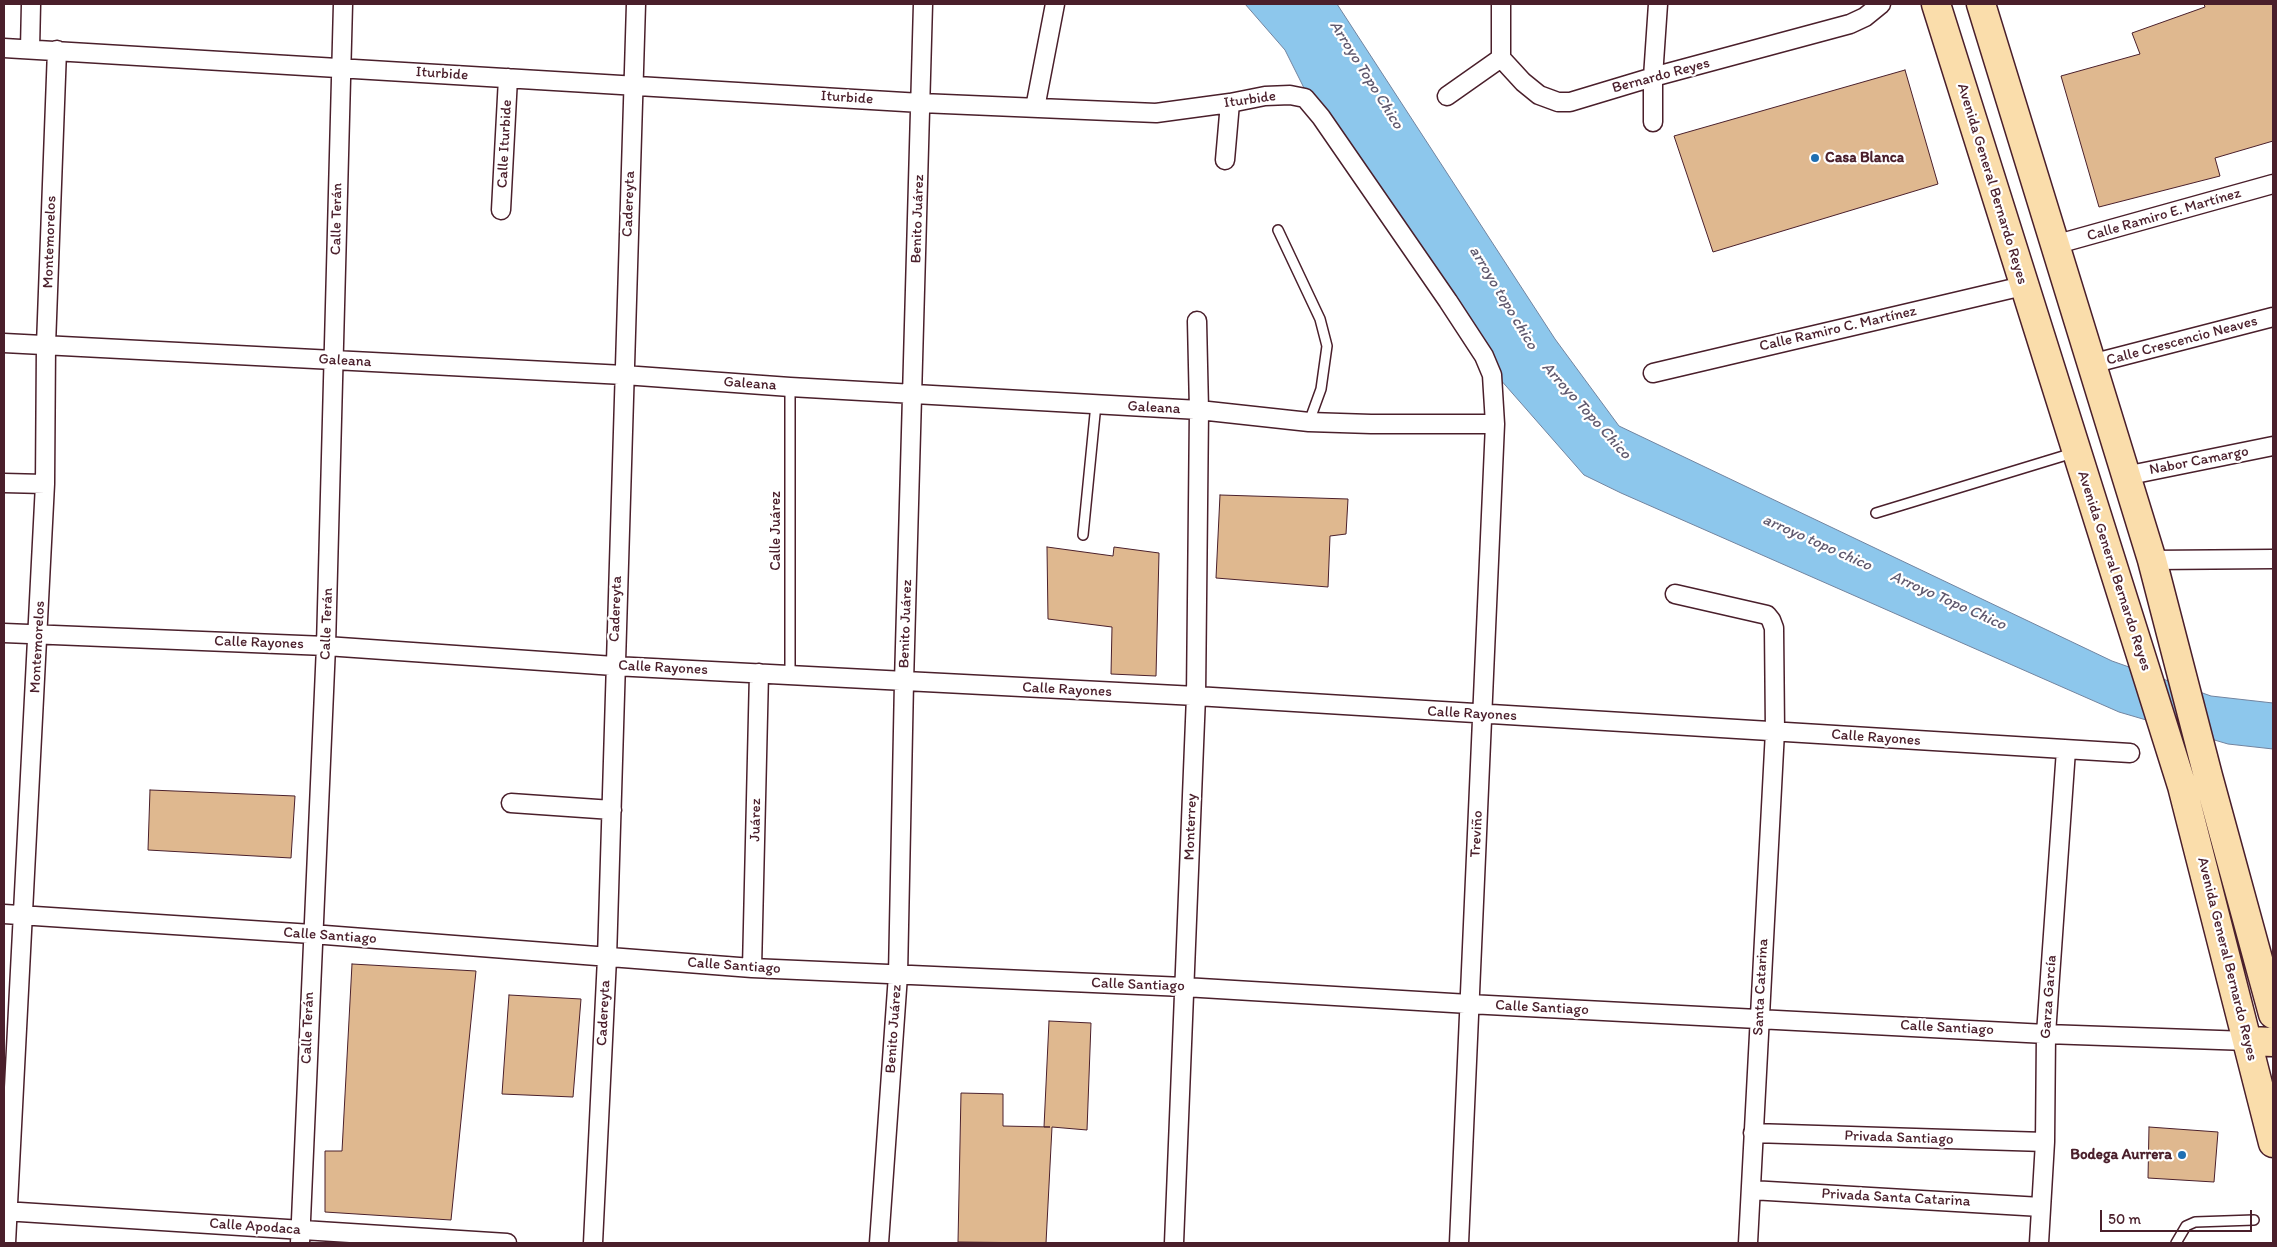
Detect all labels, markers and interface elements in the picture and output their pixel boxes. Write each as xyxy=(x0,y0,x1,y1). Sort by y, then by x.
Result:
water label: Arroyo Topo Chico xyxy=(1325,17,1407,133)
street label: Bernardo Reyes xyxy=(1610,54,1712,98)
street label: Iturbide xyxy=(415,63,469,85)
street label: Avenida General Bernardo Reyes xyxy=(1953,81,2031,287)
street label: Iturbide xyxy=(820,87,874,109)
street label: Iturbide xyxy=(1223,87,1277,113)
street label: Calle Iturbide xyxy=(494,99,516,189)
place label: Casa Blanca xyxy=(1825,149,1904,167)
marker: Casa Blanca xyxy=(1809,152,1821,164)
street label: Cadereyta xyxy=(619,171,639,237)
street label: Benito Juárez xyxy=(907,174,929,264)
street label: Calle Terán xyxy=(327,183,347,255)
street label: Calle Ramiro E. Martínez xyxy=(2085,184,2243,246)
street label: Montemorelos xyxy=(39,195,61,289)
water label: arroyo topo chico xyxy=(1465,243,1541,353)
street label: Calle Ramiro C. Martínez xyxy=(1758,302,1918,356)
street label: Calle Crescencio Neaves xyxy=(2105,312,2259,370)
street label: Galeana xyxy=(318,351,372,371)
water label: Arroyo Topo Chico xyxy=(1537,358,1635,464)
street label: Galeana xyxy=(723,373,777,395)
street label: Galeana xyxy=(1127,398,1181,418)
street label: Nabor Camargo xyxy=(2148,443,2250,479)
street label: Avenida General Bernardo Reyes xyxy=(2073,469,2155,673)
street label: Calle Juárez xyxy=(767,491,785,571)
water label: arroyo topo chico xyxy=(1759,510,1875,576)
water label: Arroyo Topo Chico xyxy=(1887,567,2009,635)
street label: Cadereyta xyxy=(606,576,626,642)
street label: Benito Juárez xyxy=(895,579,917,669)
street label: Calle Terán xyxy=(317,588,337,660)
street label: Montemorelos xyxy=(27,600,49,694)
street label: Calle Rayones xyxy=(214,632,304,654)
street label: Calle Rayones xyxy=(618,657,708,679)
street label: Calle Rayones xyxy=(1022,679,1112,701)
street label: Calle Rayones xyxy=(1427,703,1517,725)
street label: Calle Rayones xyxy=(1831,726,1921,750)
street label: Monterrey xyxy=(1181,793,1201,861)
street label: Juárez xyxy=(747,798,765,842)
street label: Treviño xyxy=(1467,810,1487,858)
street label: Avenida General Bernardo Reyes xyxy=(2193,855,2261,1063)
street label: Calle Santiago xyxy=(283,924,377,948)
street label: Santa Catarina xyxy=(1749,938,1773,1036)
street label: Calle Santiago xyxy=(687,954,781,978)
street label: Garza García xyxy=(2037,955,2061,1039)
street label: Calle Santiago xyxy=(1091,974,1185,996)
street label: Cadereyta xyxy=(593,979,615,1047)
street label: Benito Juárez xyxy=(882,984,906,1074)
street label: Calle Terán xyxy=(298,992,318,1064)
street label: Calle Santiago xyxy=(1495,997,1589,1019)
street label: Calle Santiago xyxy=(1900,1017,1994,1039)
street label: Privada Santiago xyxy=(1844,1127,1954,1149)
place label: Bodega Aurrera xyxy=(2070,1146,2172,1164)
marker: Bodega Aurrera xyxy=(2176,1149,2188,1161)
street label: Privada Santa Catarina xyxy=(1821,1185,1971,1211)
scale bar xyxy=(2102,1200,2254,1232)
text: 50 m xyxy=(2108,1210,2141,1228)
street label: Calle Apodaca xyxy=(209,1215,301,1239)

